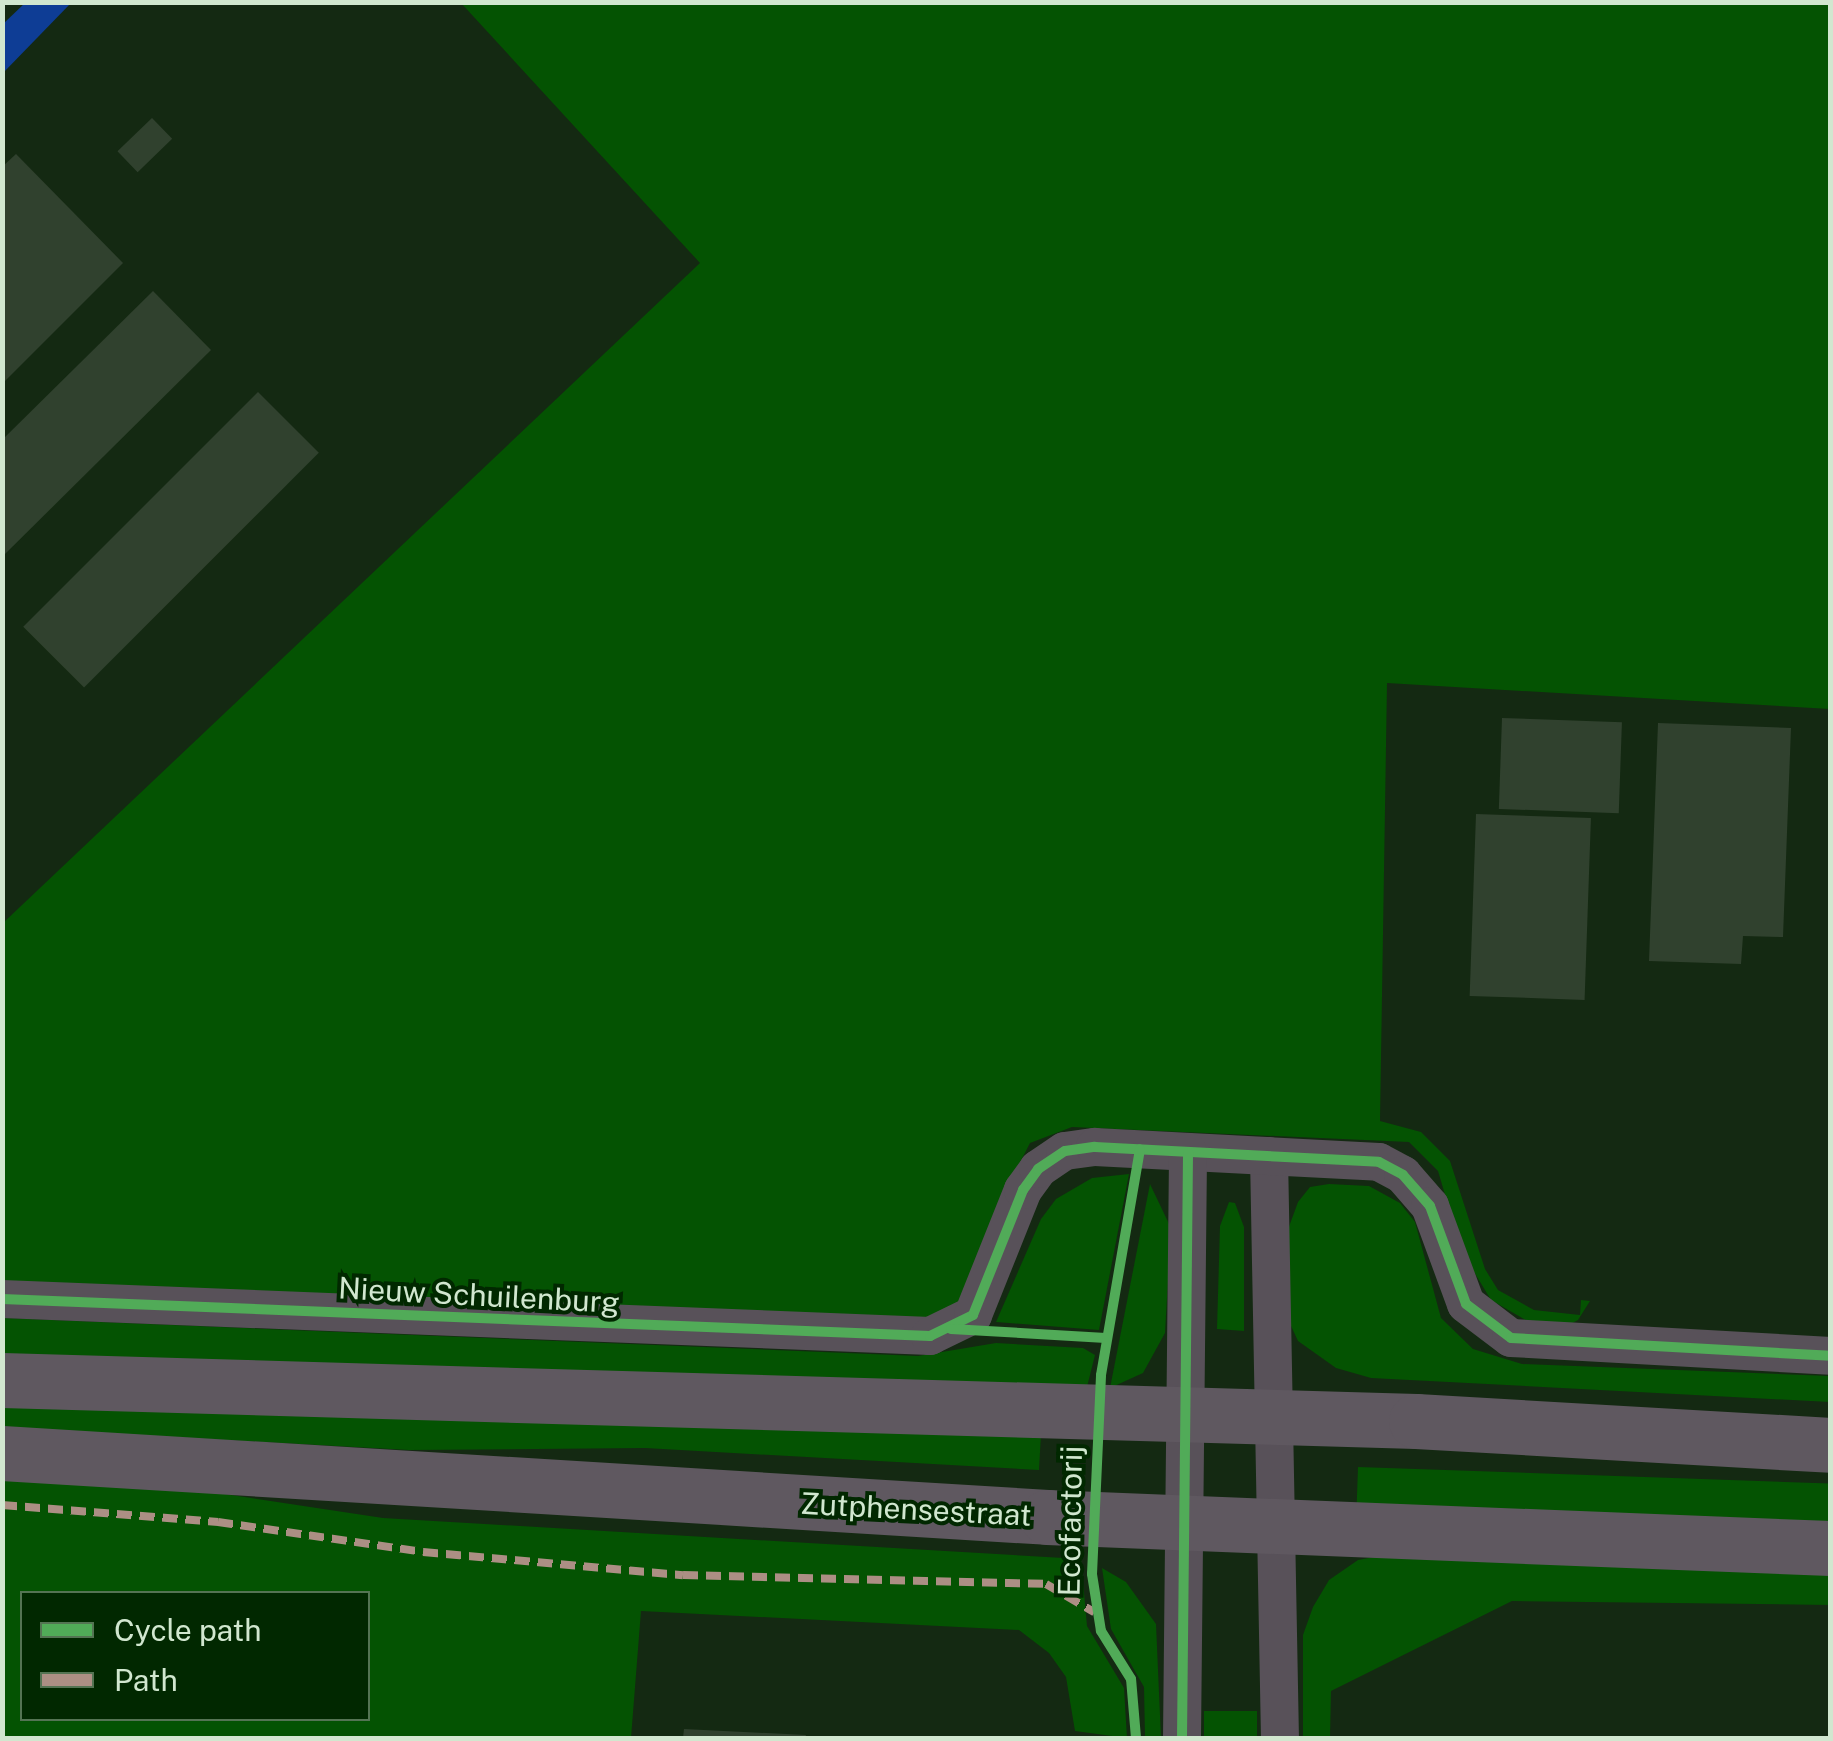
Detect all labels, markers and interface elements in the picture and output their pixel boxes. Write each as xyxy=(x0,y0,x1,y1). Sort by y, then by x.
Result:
street label: Nieuw Schuilenburg xyxy=(337,1270,621,1320)
street label: Ecofactorij xyxy=(1051,1445,1089,1597)
street label: Zutphensestraat xyxy=(800,1485,1032,1533)
legend xyxy=(20,1591,370,1721)
text: Cycle path xyxy=(114,1612,262,1648)
text: Path xyxy=(114,1662,178,1698)

